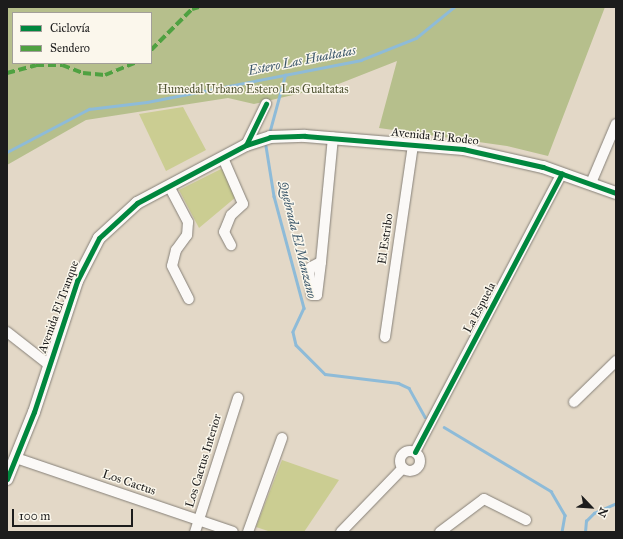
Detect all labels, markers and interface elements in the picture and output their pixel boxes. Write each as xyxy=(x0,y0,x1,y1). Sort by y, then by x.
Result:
legend xyxy=(12,12,152,64)
text: Ciclovía xyxy=(50,21,90,35)
text: Sendero xyxy=(50,41,90,55)
water label: Estero Las Hualtatas xyxy=(247,43,357,79)
park label: Humedal Urbano Estero Las Gualtatas xyxy=(157,83,349,97)
street label: Avenida El Rodeo xyxy=(391,125,479,149)
water label: Quebrada El Manzano xyxy=(275,180,319,300)
street label: El Estribo xyxy=(375,213,397,265)
street label: Avenida El Tranque xyxy=(36,259,82,355)
street label: La Espuela xyxy=(461,280,499,336)
street label: Los Cactus Interior xyxy=(183,412,225,510)
street label: Los Cactus xyxy=(101,467,157,499)
north arrow xyxy=(571,487,611,527)
scale bar xyxy=(14,501,135,527)
text: N xyxy=(594,505,610,519)
text: 100 m xyxy=(19,509,50,523)

